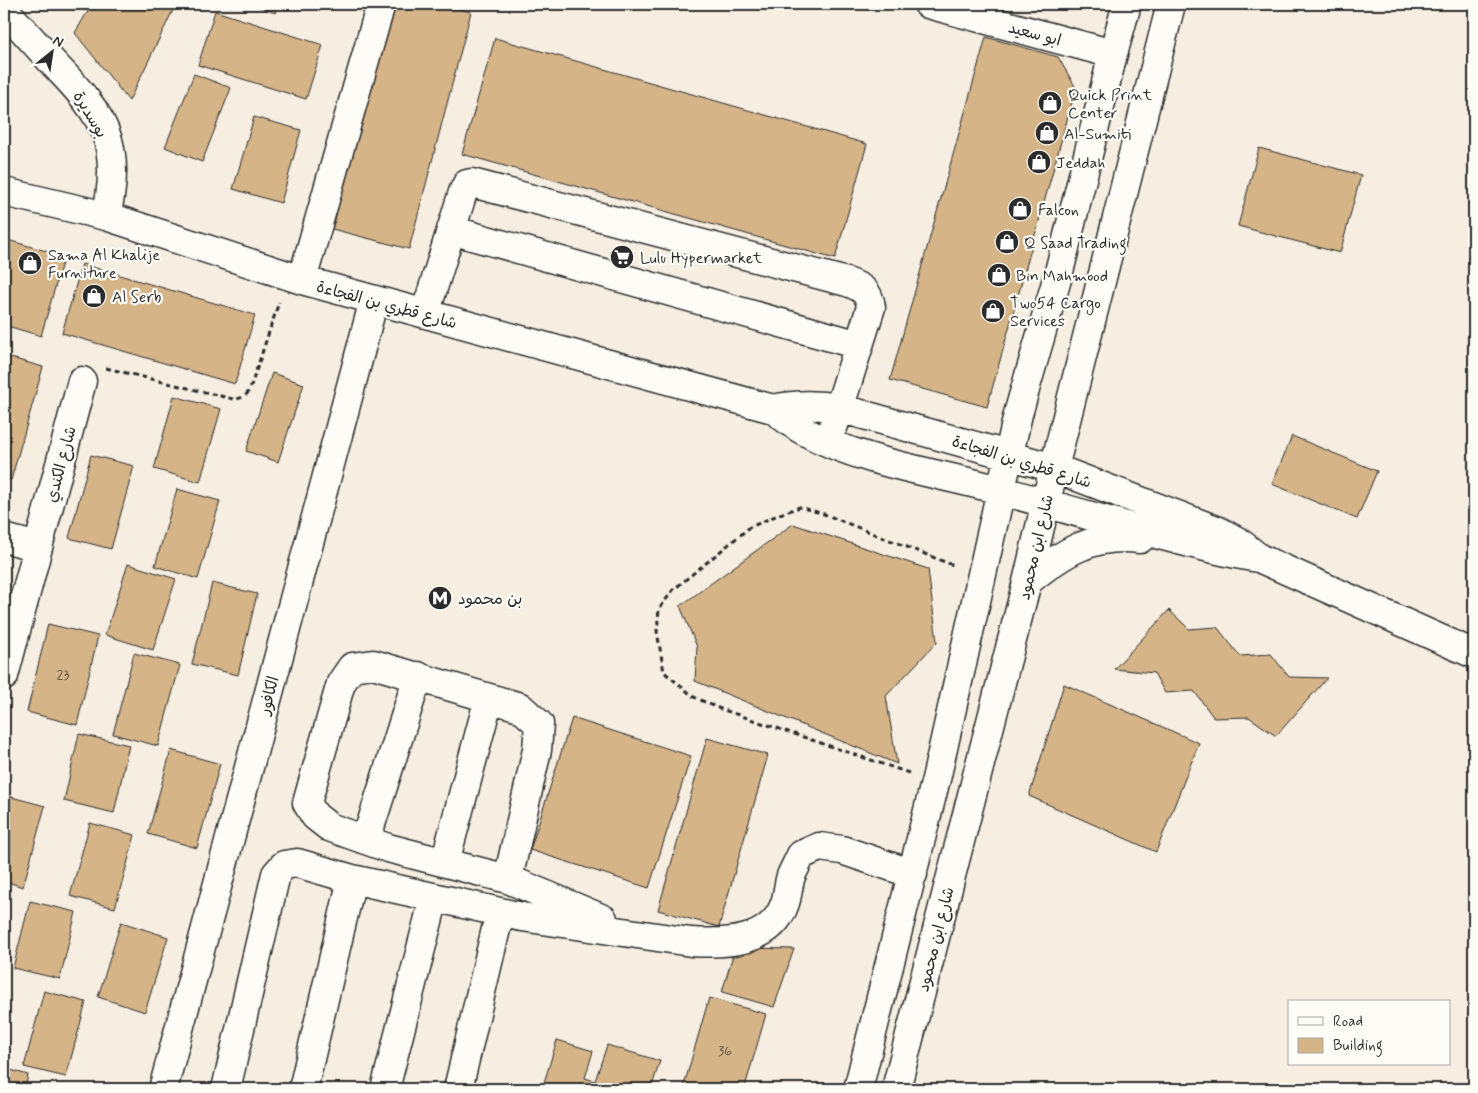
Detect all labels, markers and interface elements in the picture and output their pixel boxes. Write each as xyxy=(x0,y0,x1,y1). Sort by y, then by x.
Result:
street label: ابو سعيد xyxy=(1006,17,1063,52)
north arrow xyxy=(28,28,78,78)
text: N xyxy=(49,31,67,52)
place label: Quick Print Center xyxy=(1068,85,1153,124)
street label: بوسديرة xyxy=(68,88,112,142)
shop icon: Quick Print Center xyxy=(1037,90,1063,116)
shop icon: Al-Sumiti xyxy=(1034,120,1060,146)
place label: Al-Sumiti xyxy=(1064,124,1131,145)
shop icon: Jeddah xyxy=(1026,149,1052,175)
place label: Jeddah xyxy=(1056,153,1105,174)
shop icon: Falcon xyxy=(1007,196,1033,222)
place label: Falcon xyxy=(1038,200,1079,221)
shop icon: Q Saad Trading xyxy=(994,229,1020,255)
place label: Q Saad Trading xyxy=(1024,233,1127,255)
supermarket icon: Lulu Hypermarket xyxy=(609,244,635,270)
place label: Sama Al Khalije Furniture xyxy=(48,245,160,284)
place label: Lulu Hypermarket xyxy=(640,248,763,269)
shop icon: Sama Al Khalije Furniture xyxy=(17,250,43,276)
shop icon: Bin Mahmood xyxy=(986,262,1012,288)
place label: Bin Mahmood xyxy=(1016,266,1108,287)
street label: شارع قطري بن الفجاءة xyxy=(314,277,459,334)
shop icon: Al Serb xyxy=(81,283,107,309)
place label: Al Serb xyxy=(112,287,162,308)
place label: Two54 Cargo Services xyxy=(1010,293,1101,332)
shop icon: Two54 Cargo Services xyxy=(980,298,1006,324)
street label: شارع الكندي xyxy=(41,424,82,505)
street label: شارع قطري بن الفجاءة xyxy=(949,431,1094,494)
street label: شارع ابن محمود xyxy=(1014,493,1059,602)
metro station icon: بن محمود xyxy=(427,585,453,611)
place label: بن محمود xyxy=(458,589,522,610)
house number: 23 xyxy=(57,666,69,684)
street label: الكافور xyxy=(254,674,285,719)
street label: شارع ابن محمود xyxy=(913,885,960,994)
legend xyxy=(1288,1000,1450,1066)
text: Road xyxy=(1333,1012,1363,1032)
text: Building xyxy=(1333,1036,1383,1057)
house number: 36 xyxy=(718,1042,732,1060)

